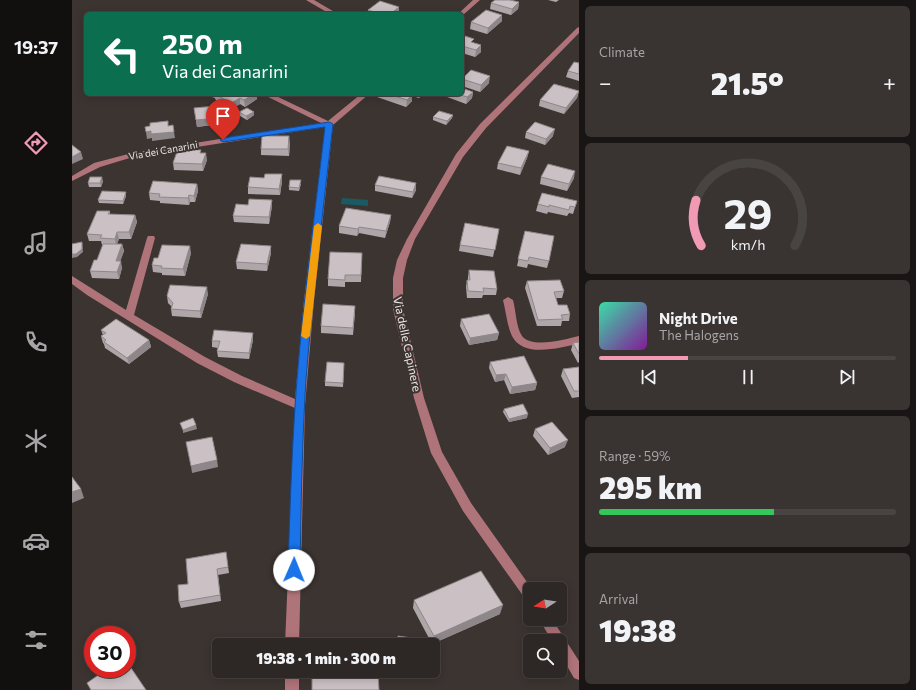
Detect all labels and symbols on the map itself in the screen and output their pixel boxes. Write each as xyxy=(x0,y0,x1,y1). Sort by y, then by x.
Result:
pin xyxy=(206,99,240,140)
street label: Via dei Canarini xyxy=(127,138,199,162)
street label: Via delle Capinere xyxy=(391,295,425,393)
position arrow xyxy=(273,549,315,591)
north arrow xyxy=(523,582,567,626)
speed limit sign: 30 xyxy=(84,626,136,678)

